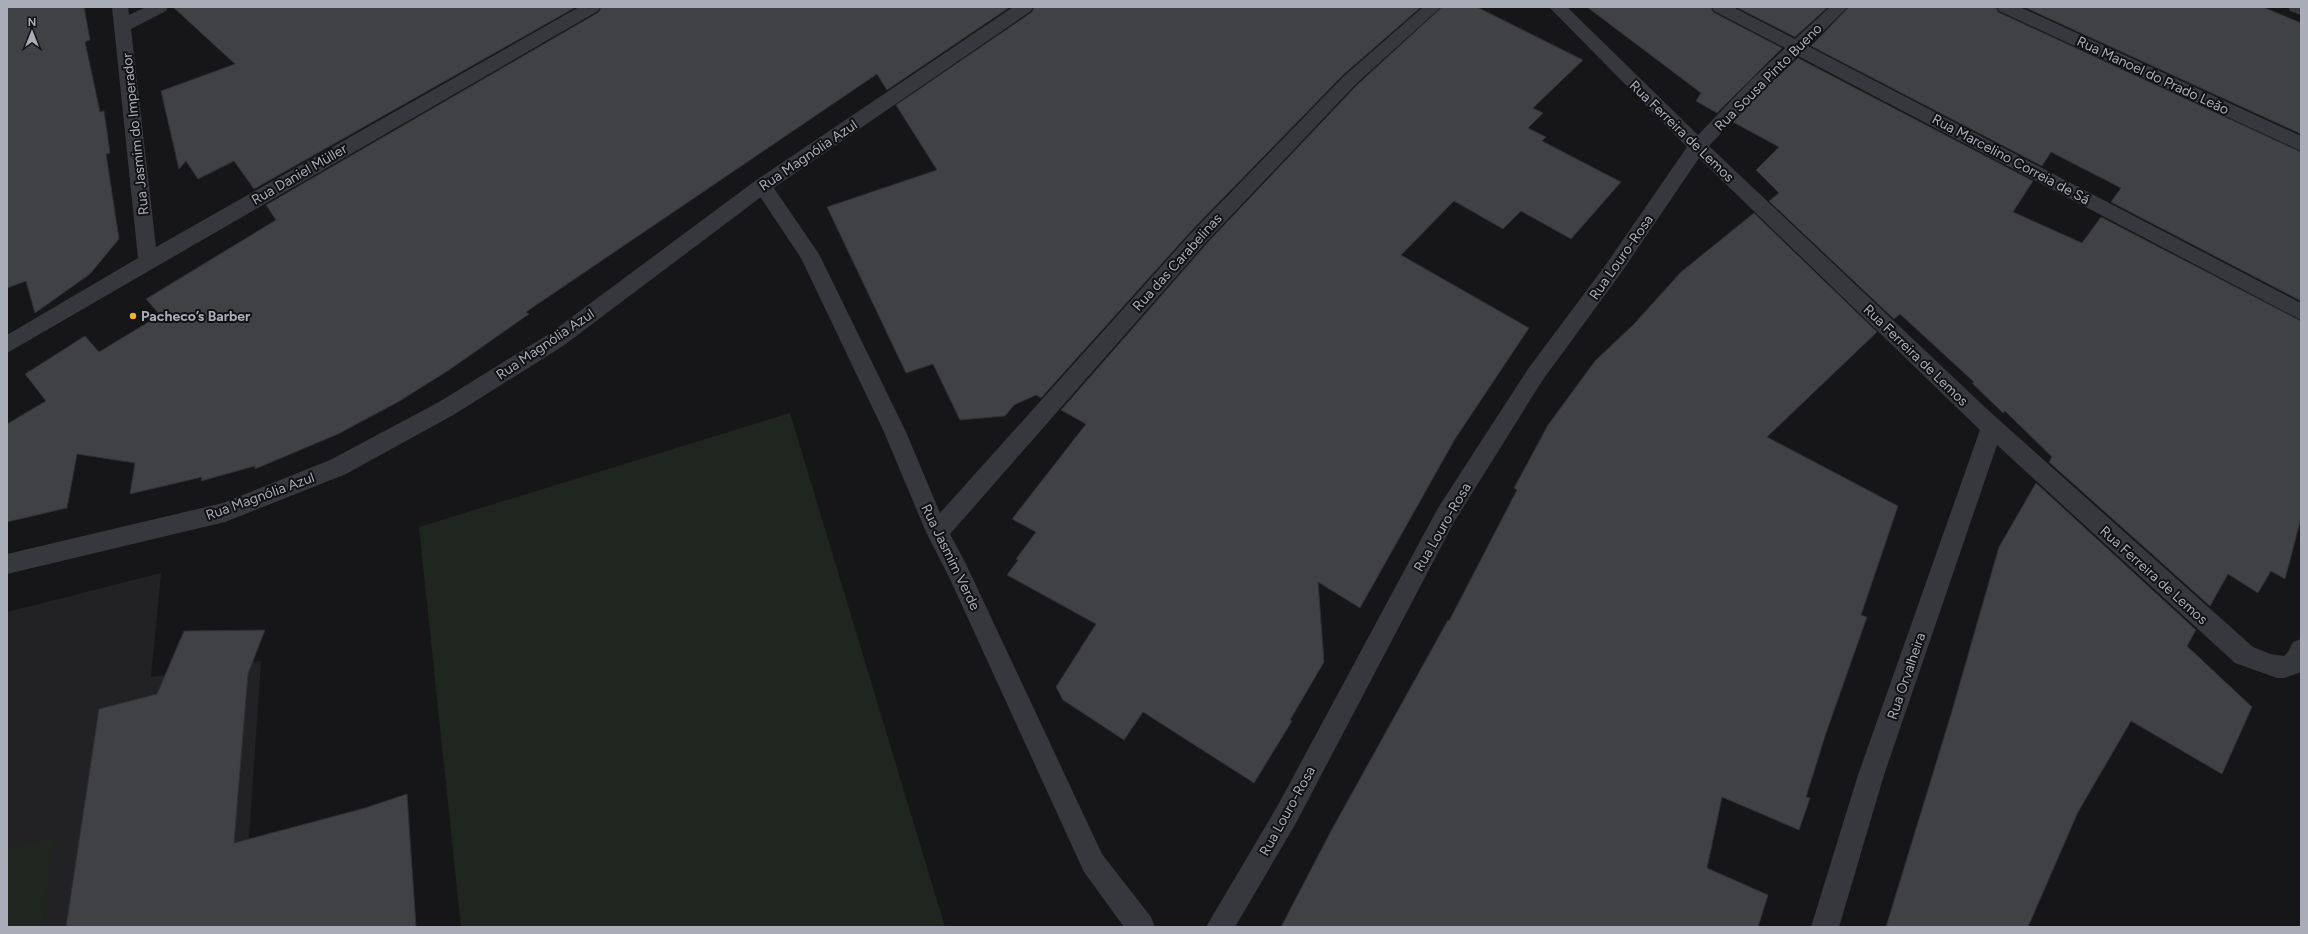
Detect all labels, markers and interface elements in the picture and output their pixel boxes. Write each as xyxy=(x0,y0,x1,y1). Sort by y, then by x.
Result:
north arrow xyxy=(12,12,52,52)
text: N xyxy=(28,16,36,29)
street label: Rua Sousa Pinto Bueno xyxy=(1711,20,1826,135)
street label: Rua Manoel do Prado Leão xyxy=(2074,33,2232,118)
street label: Rua Jasmim do Imperador xyxy=(119,52,152,216)
street label: Rua Ferreira de Lemos xyxy=(1626,77,1737,186)
street label: Rua Marcelino Correia de Sá xyxy=(1929,111,2092,208)
street label: Rua Magnólia Azul xyxy=(756,116,860,194)
street label: Rua Daniel Müller xyxy=(248,140,350,209)
street label: Rua das Carabelinas xyxy=(1129,210,1226,315)
street label: Rua Louro-Rosa xyxy=(1586,212,1657,303)
street label: Rua Ferreira de Lemos xyxy=(1860,301,1971,410)
street label: Rua Magnólia Azul xyxy=(493,305,597,383)
place label: Pacheco’s Barber xyxy=(141,308,251,325)
marker: Pacheco’s Barber xyxy=(128,311,138,321)
street label: Rua Magnólia Azul xyxy=(203,469,317,524)
street label: Rua Louro-Rosa xyxy=(1410,480,1475,575)
street label: Rua Jasmim Verde xyxy=(917,501,984,613)
street label: Rua Ferreira de Lemos xyxy=(2096,523,2211,628)
street label: Rua Orvalheira xyxy=(1884,631,1929,722)
street label: Rua Louro-Rosa xyxy=(1256,764,1319,859)

